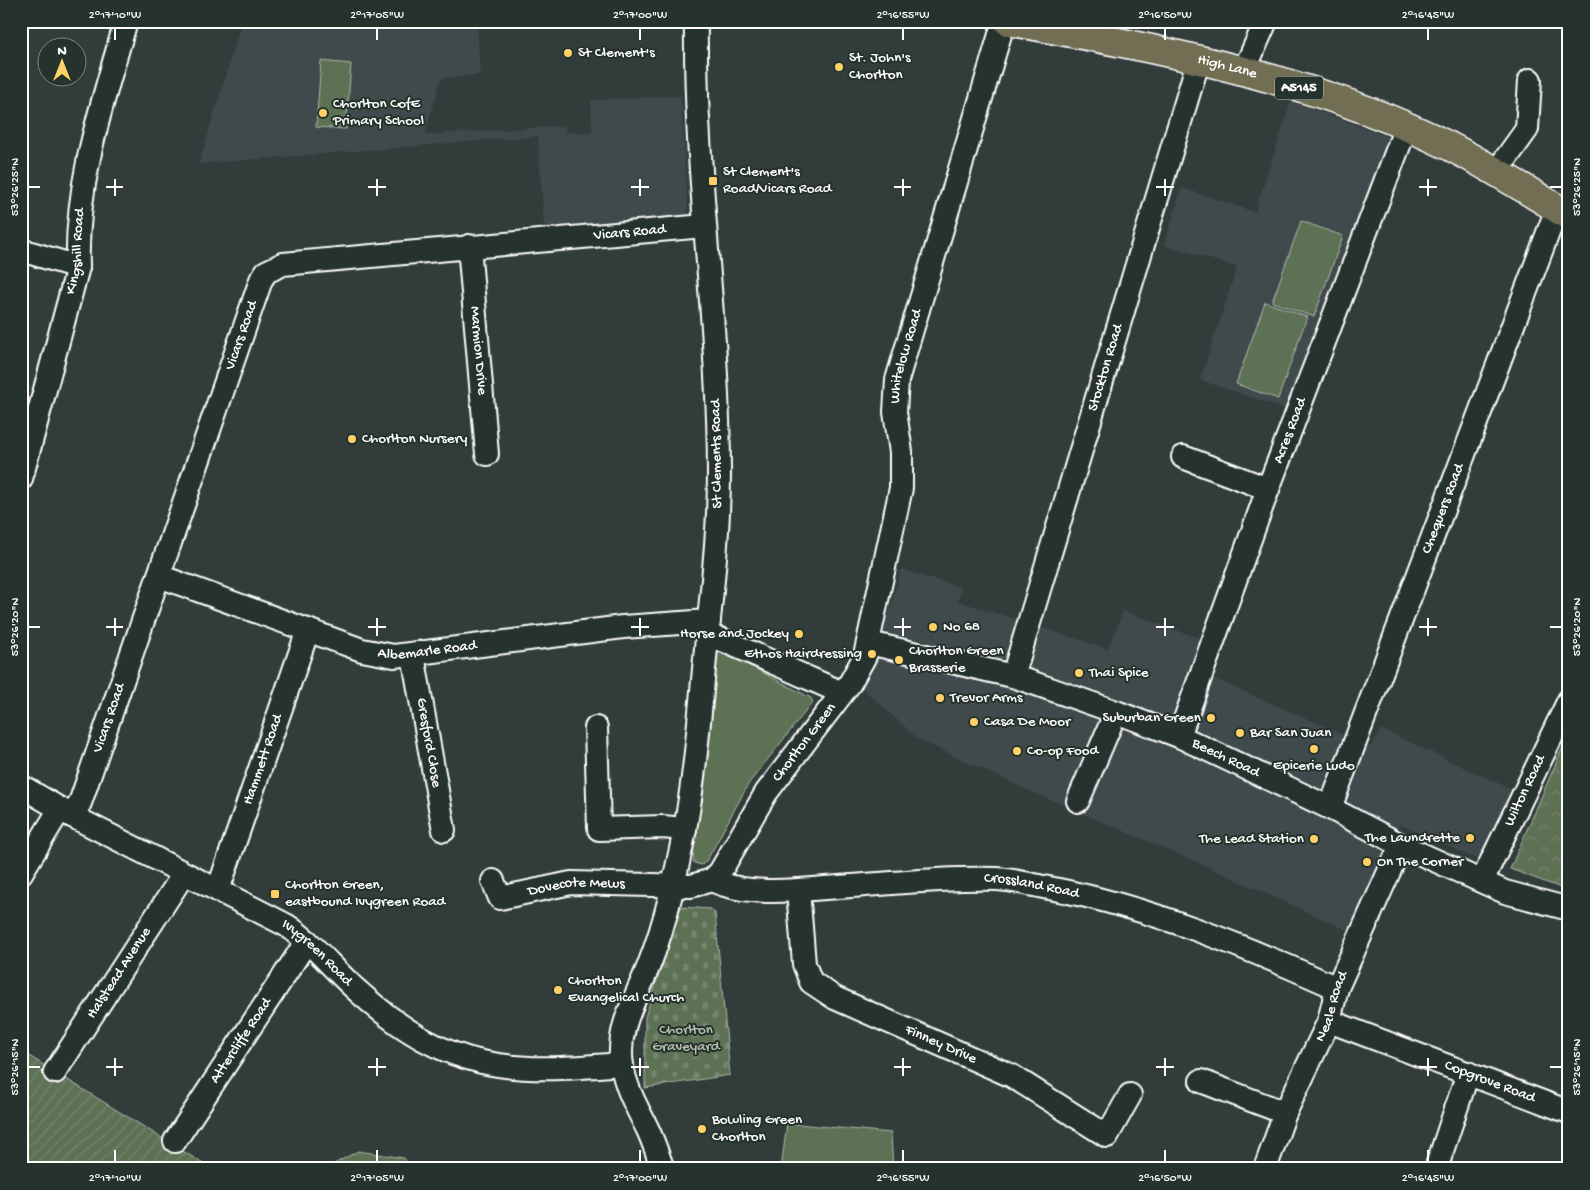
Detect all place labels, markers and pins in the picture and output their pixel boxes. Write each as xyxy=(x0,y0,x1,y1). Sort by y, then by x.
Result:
place label: St Clement's xyxy=(578,44,655,62)
marker: St Clement's xyxy=(562,47,574,59)
place label: St. John's Chorlton xyxy=(849,49,911,84)
marker: St. John's Chorlton xyxy=(833,61,845,73)
place label: Chorlton CofE Primary School xyxy=(332,95,424,130)
marker: Chorlton CofE Primary School xyxy=(317,107,329,119)
place label: St Clement's Road/Vicars Road xyxy=(723,163,833,198)
marker: St Clement's Road/Vicars Road xyxy=(707,175,719,187)
place label: Chorlton Nursery xyxy=(362,430,468,448)
marker: Chorlton Nursery xyxy=(346,433,358,445)
place label: No 68 xyxy=(943,618,980,636)
marker: No 68 xyxy=(927,621,939,633)
place label: Horse and Jockey xyxy=(680,625,790,643)
marker: Horse and Jockey xyxy=(793,628,805,640)
place label: Chorlton Green Brasserie xyxy=(908,642,1004,677)
place label: Ethos Hairdressing xyxy=(744,645,862,663)
marker: Ethos Hairdressing xyxy=(866,648,878,660)
marker: Chorlton Green Brasserie xyxy=(893,654,905,666)
place label: Thai Spice xyxy=(1088,664,1149,682)
marker: Thai Spice xyxy=(1073,667,1085,679)
place label: Trevor Arms xyxy=(949,689,1023,707)
marker: Trevor Arms xyxy=(934,692,946,704)
place label: Suburban Green xyxy=(1102,709,1201,727)
marker: Suburban Green xyxy=(1205,712,1217,724)
place label: Casa De Moor xyxy=(984,713,1072,731)
marker: Casa De Moor xyxy=(968,716,980,728)
place label: Bar San Juan xyxy=(1249,724,1331,742)
marker: Bar San Juan xyxy=(1234,727,1246,739)
place label: Co-op Food xyxy=(1027,742,1100,760)
marker: Epicerie Ludo xyxy=(1308,743,1320,755)
marker: Co-op Food xyxy=(1011,745,1023,757)
place label: Epicerie Ludo xyxy=(1273,757,1355,775)
place label: The Laundrette xyxy=(1364,829,1460,847)
place label: The Lead Station xyxy=(1198,830,1304,848)
marker: The Laundrette xyxy=(1464,832,1476,844)
marker: The Lead Station xyxy=(1308,833,1320,845)
place label: On The Corner xyxy=(1377,853,1465,871)
marker: On The Corner xyxy=(1361,856,1373,868)
place label: Chorlton Green, eastbound Ivygreen Road xyxy=(285,876,447,911)
marker: Chorlton Green, eastbound Ivygreen Road xyxy=(269,888,281,900)
place label: Chorlton Evangelical Church xyxy=(568,972,684,1007)
marker: Chorlton Evangelical Church xyxy=(552,984,564,996)
place label: Bowling Green Chorlton xyxy=(711,1111,802,1146)
marker: Bowling Green Chorlton xyxy=(696,1123,708,1135)

